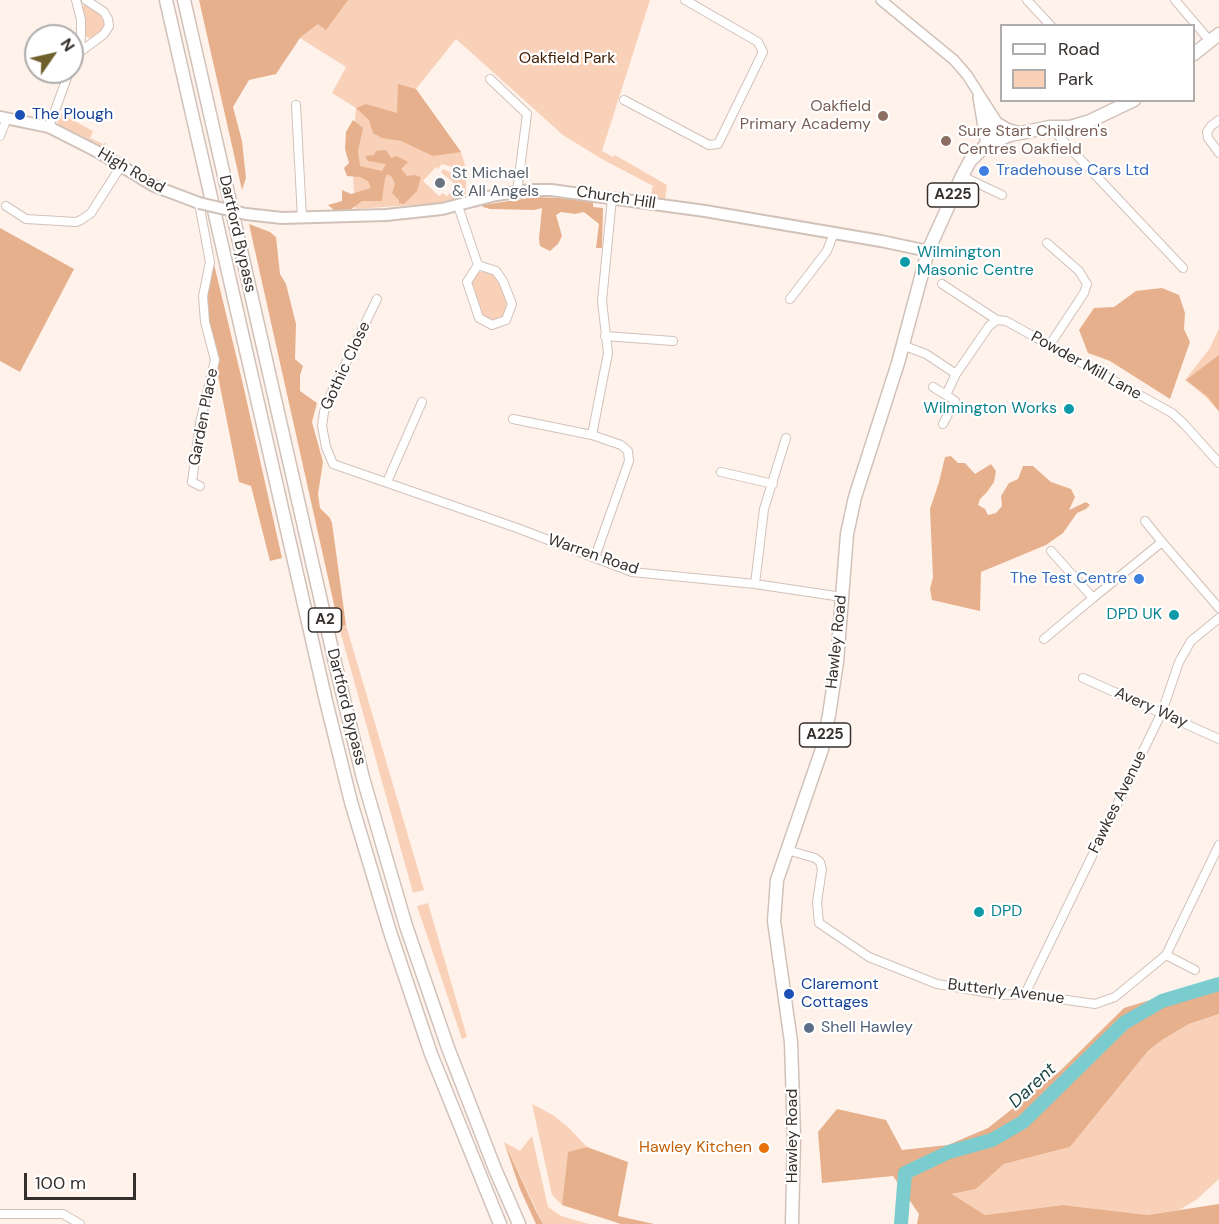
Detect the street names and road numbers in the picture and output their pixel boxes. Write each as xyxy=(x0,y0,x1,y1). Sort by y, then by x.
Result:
street label: High Road xyxy=(94,144,168,198)
street label: Dartford Bypass xyxy=(214,174,260,294)
street label: Church Hill xyxy=(575,182,657,214)
road number: A225 xyxy=(928,183,978,207)
street label: Gothic Close xyxy=(317,319,375,413)
street label: Powder Mill Lane xyxy=(1027,328,1145,404)
street label: Garden Place xyxy=(185,367,223,467)
street label: Warren Road xyxy=(545,531,641,579)
street label: Hawley Road xyxy=(823,594,851,690)
road number: A2 xyxy=(308,608,342,632)
street label: Dartford Bypass xyxy=(322,647,370,767)
street label: Avery Way xyxy=(1111,683,1191,733)
road number: A225 xyxy=(800,723,850,747)
street label: Fawkes Avenue xyxy=(1085,747,1151,857)
street label: Butterly Avenue xyxy=(947,975,1065,1009)
street label: Hawley Road xyxy=(783,1089,803,1183)

